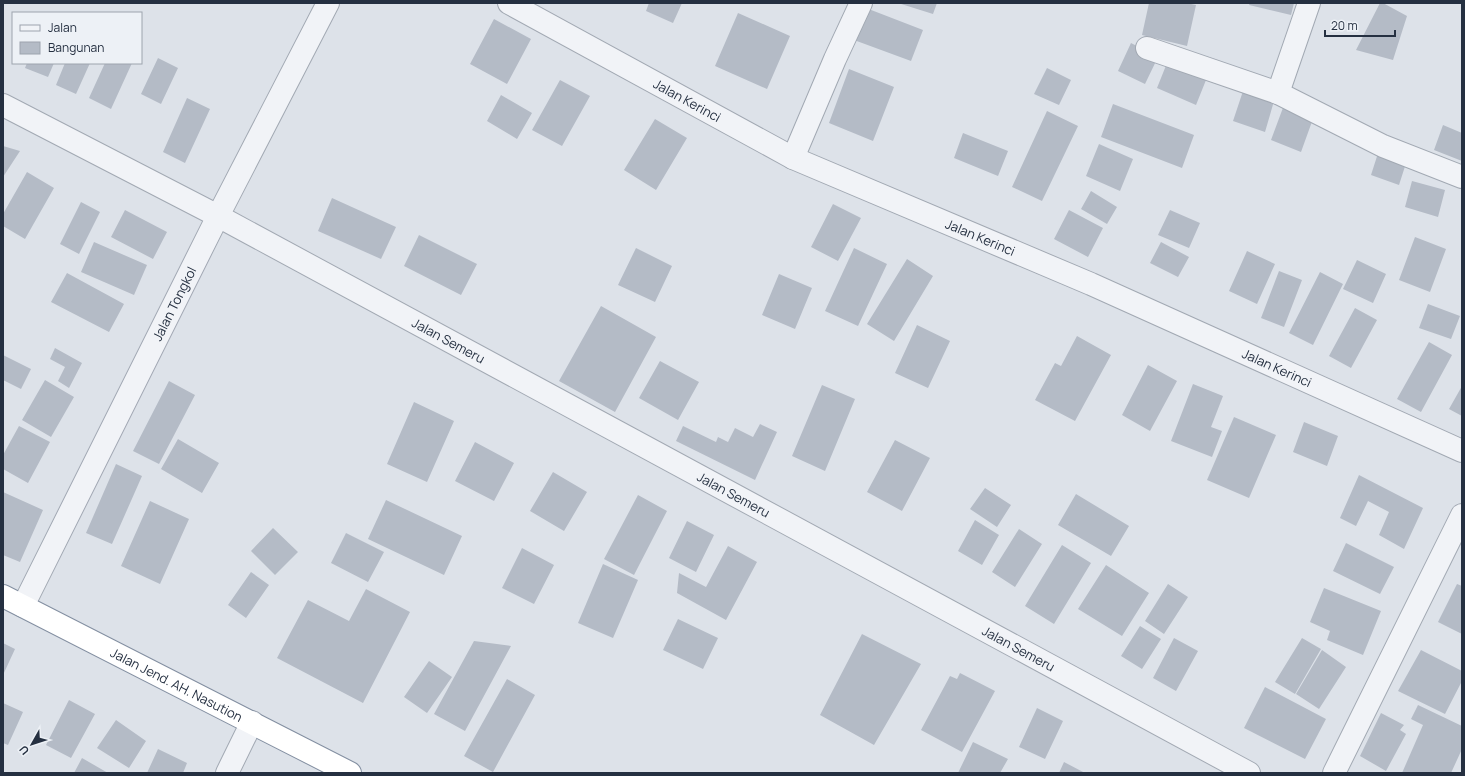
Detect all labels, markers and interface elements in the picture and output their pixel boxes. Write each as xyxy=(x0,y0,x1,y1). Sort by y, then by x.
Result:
legend xyxy=(12,12,142,64)
scale bar xyxy=(1325,12,1395,38)
text: 20 m xyxy=(1331,17,1358,34)
text: Jalan xyxy=(48,19,77,36)
text: Bangunan xyxy=(48,39,104,56)
street label: Jalan Kerinci xyxy=(650,75,724,126)
street label: Jalan Kerinci xyxy=(943,214,1018,260)
street label: Jalan Tongkol xyxy=(148,264,200,344)
street label: Jalan Semeru xyxy=(409,314,488,368)
street label: Jalan Kerinci xyxy=(1239,344,1314,391)
street label: Jalan Semeru xyxy=(694,468,773,522)
street label: Jalan Semeru xyxy=(979,622,1058,676)
street label: Jalan Jend. AH. Nasution xyxy=(108,643,246,726)
north arrow xyxy=(12,724,52,764)
text: U xyxy=(15,743,32,758)

